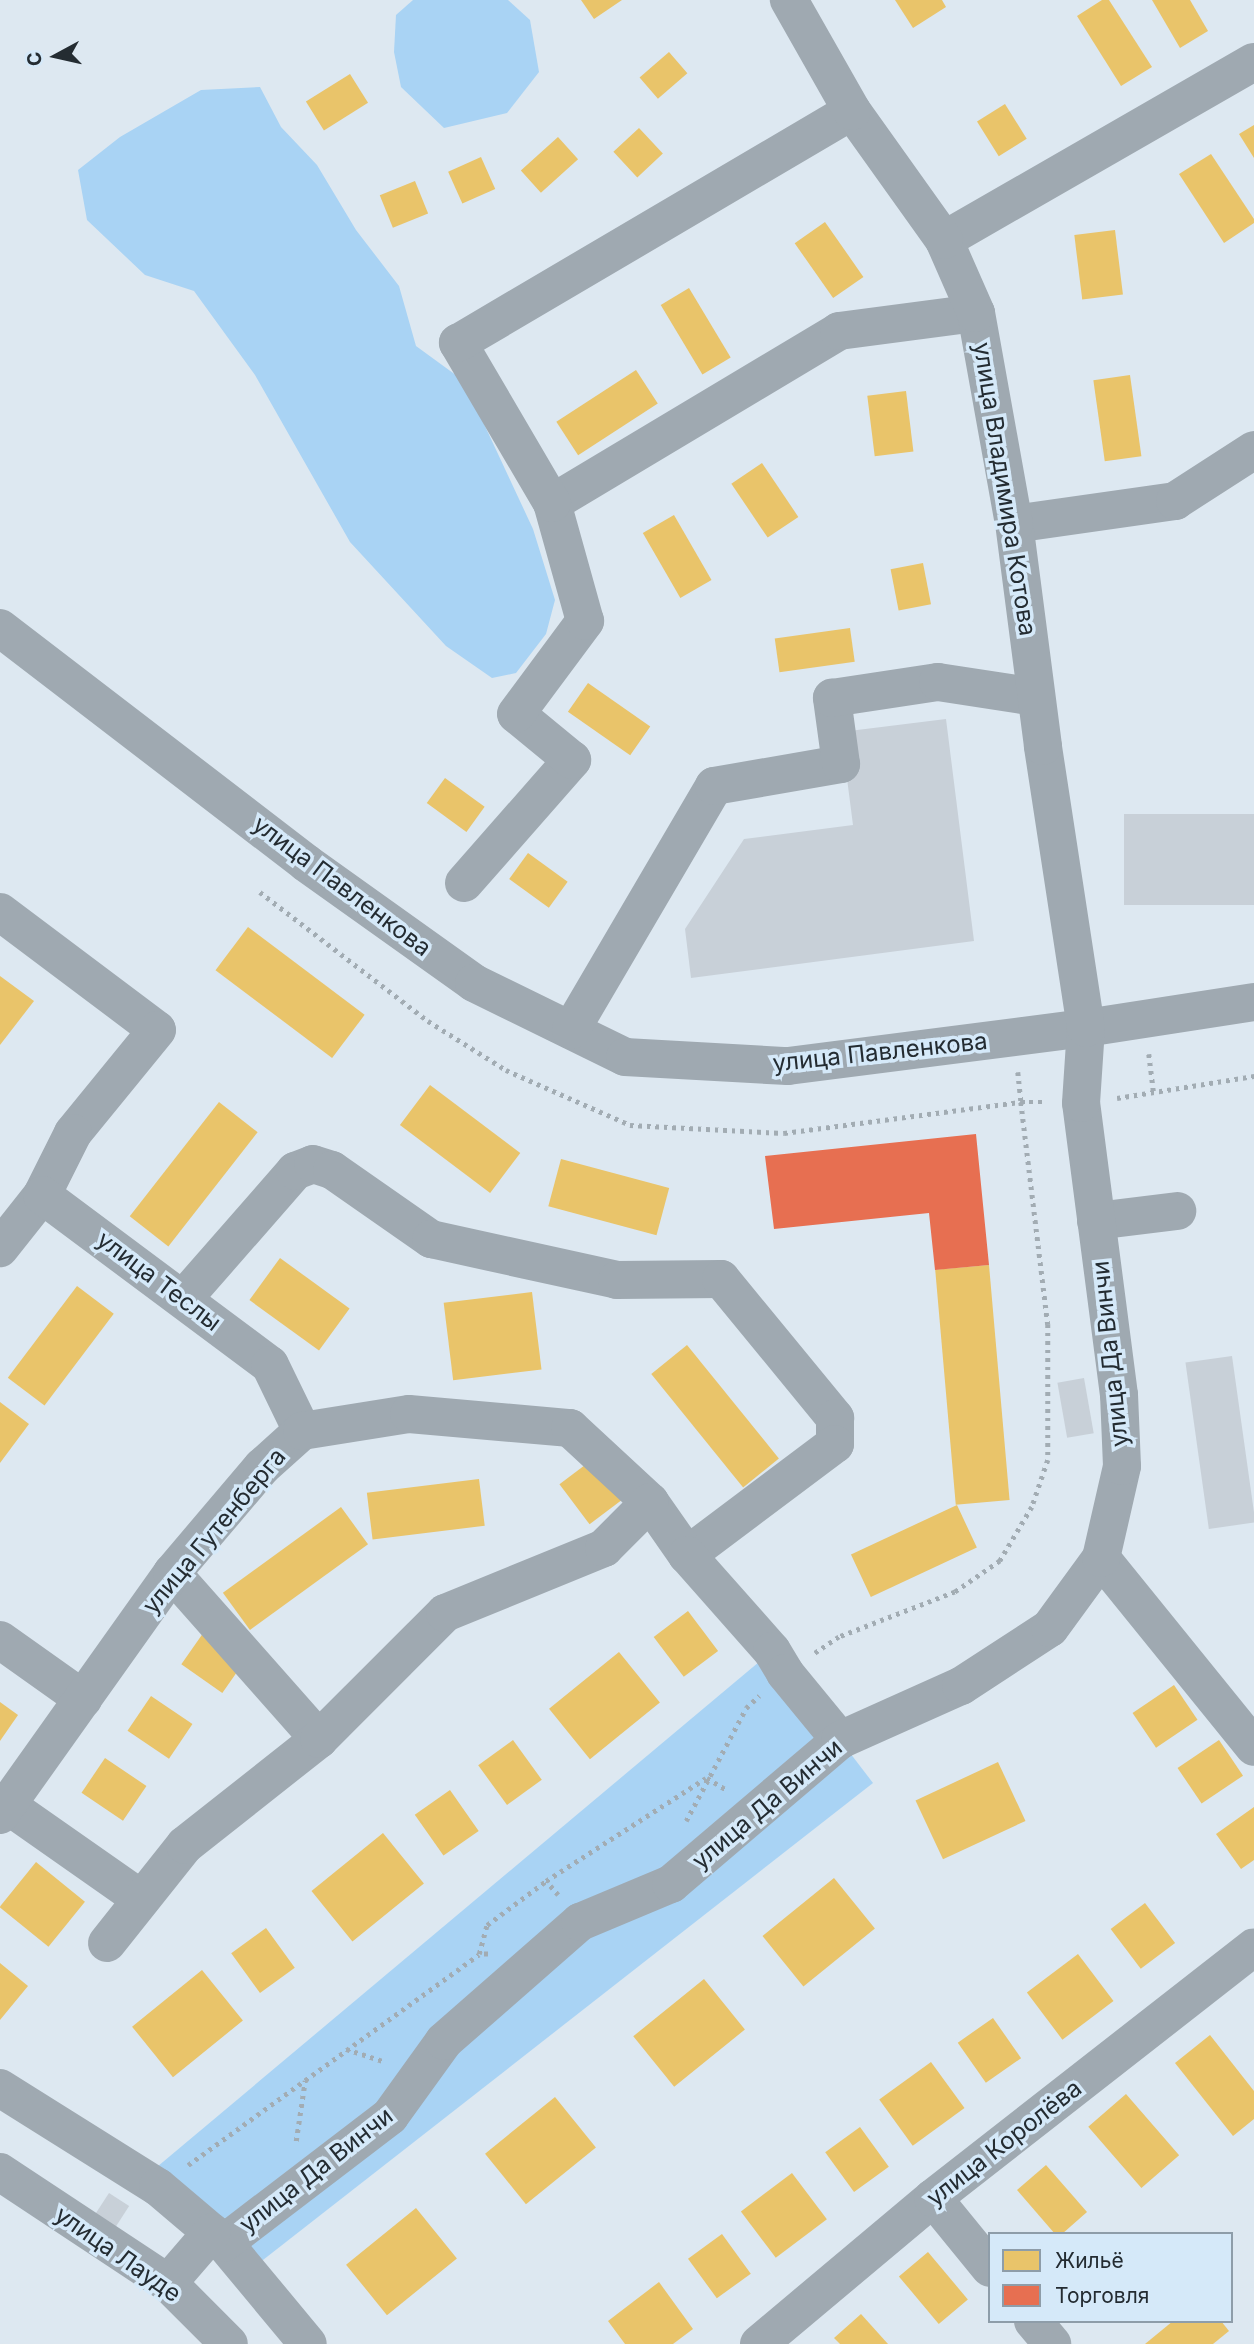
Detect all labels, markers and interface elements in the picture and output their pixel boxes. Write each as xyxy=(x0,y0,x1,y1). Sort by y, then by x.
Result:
north arrow xyxy=(21,21,91,91)
text: С xyxy=(22,50,47,68)
street label: улица Владимира Котова xyxy=(968,340,1042,638)
street label: улица Павленкова xyxy=(247,810,437,962)
street label: улица Павленкова xyxy=(771,1026,989,1078)
street label: улица Теслы xyxy=(91,1225,227,1337)
street label: улица Да Винчи xyxy=(1086,1260,1134,1448)
street label: улица Гутенберга xyxy=(136,1442,292,1620)
street label: улица Да Винчи xyxy=(686,1733,848,1875)
street label: улица Королёва xyxy=(921,2074,1087,2212)
street label: улица Да Винчи xyxy=(233,2101,399,2239)
street label: улица Лауде xyxy=(49,2200,187,2308)
legend xyxy=(988,2232,1233,2323)
text: Жильё xyxy=(1055,2248,1124,2273)
text: Торговля xyxy=(1055,2283,1149,2308)

